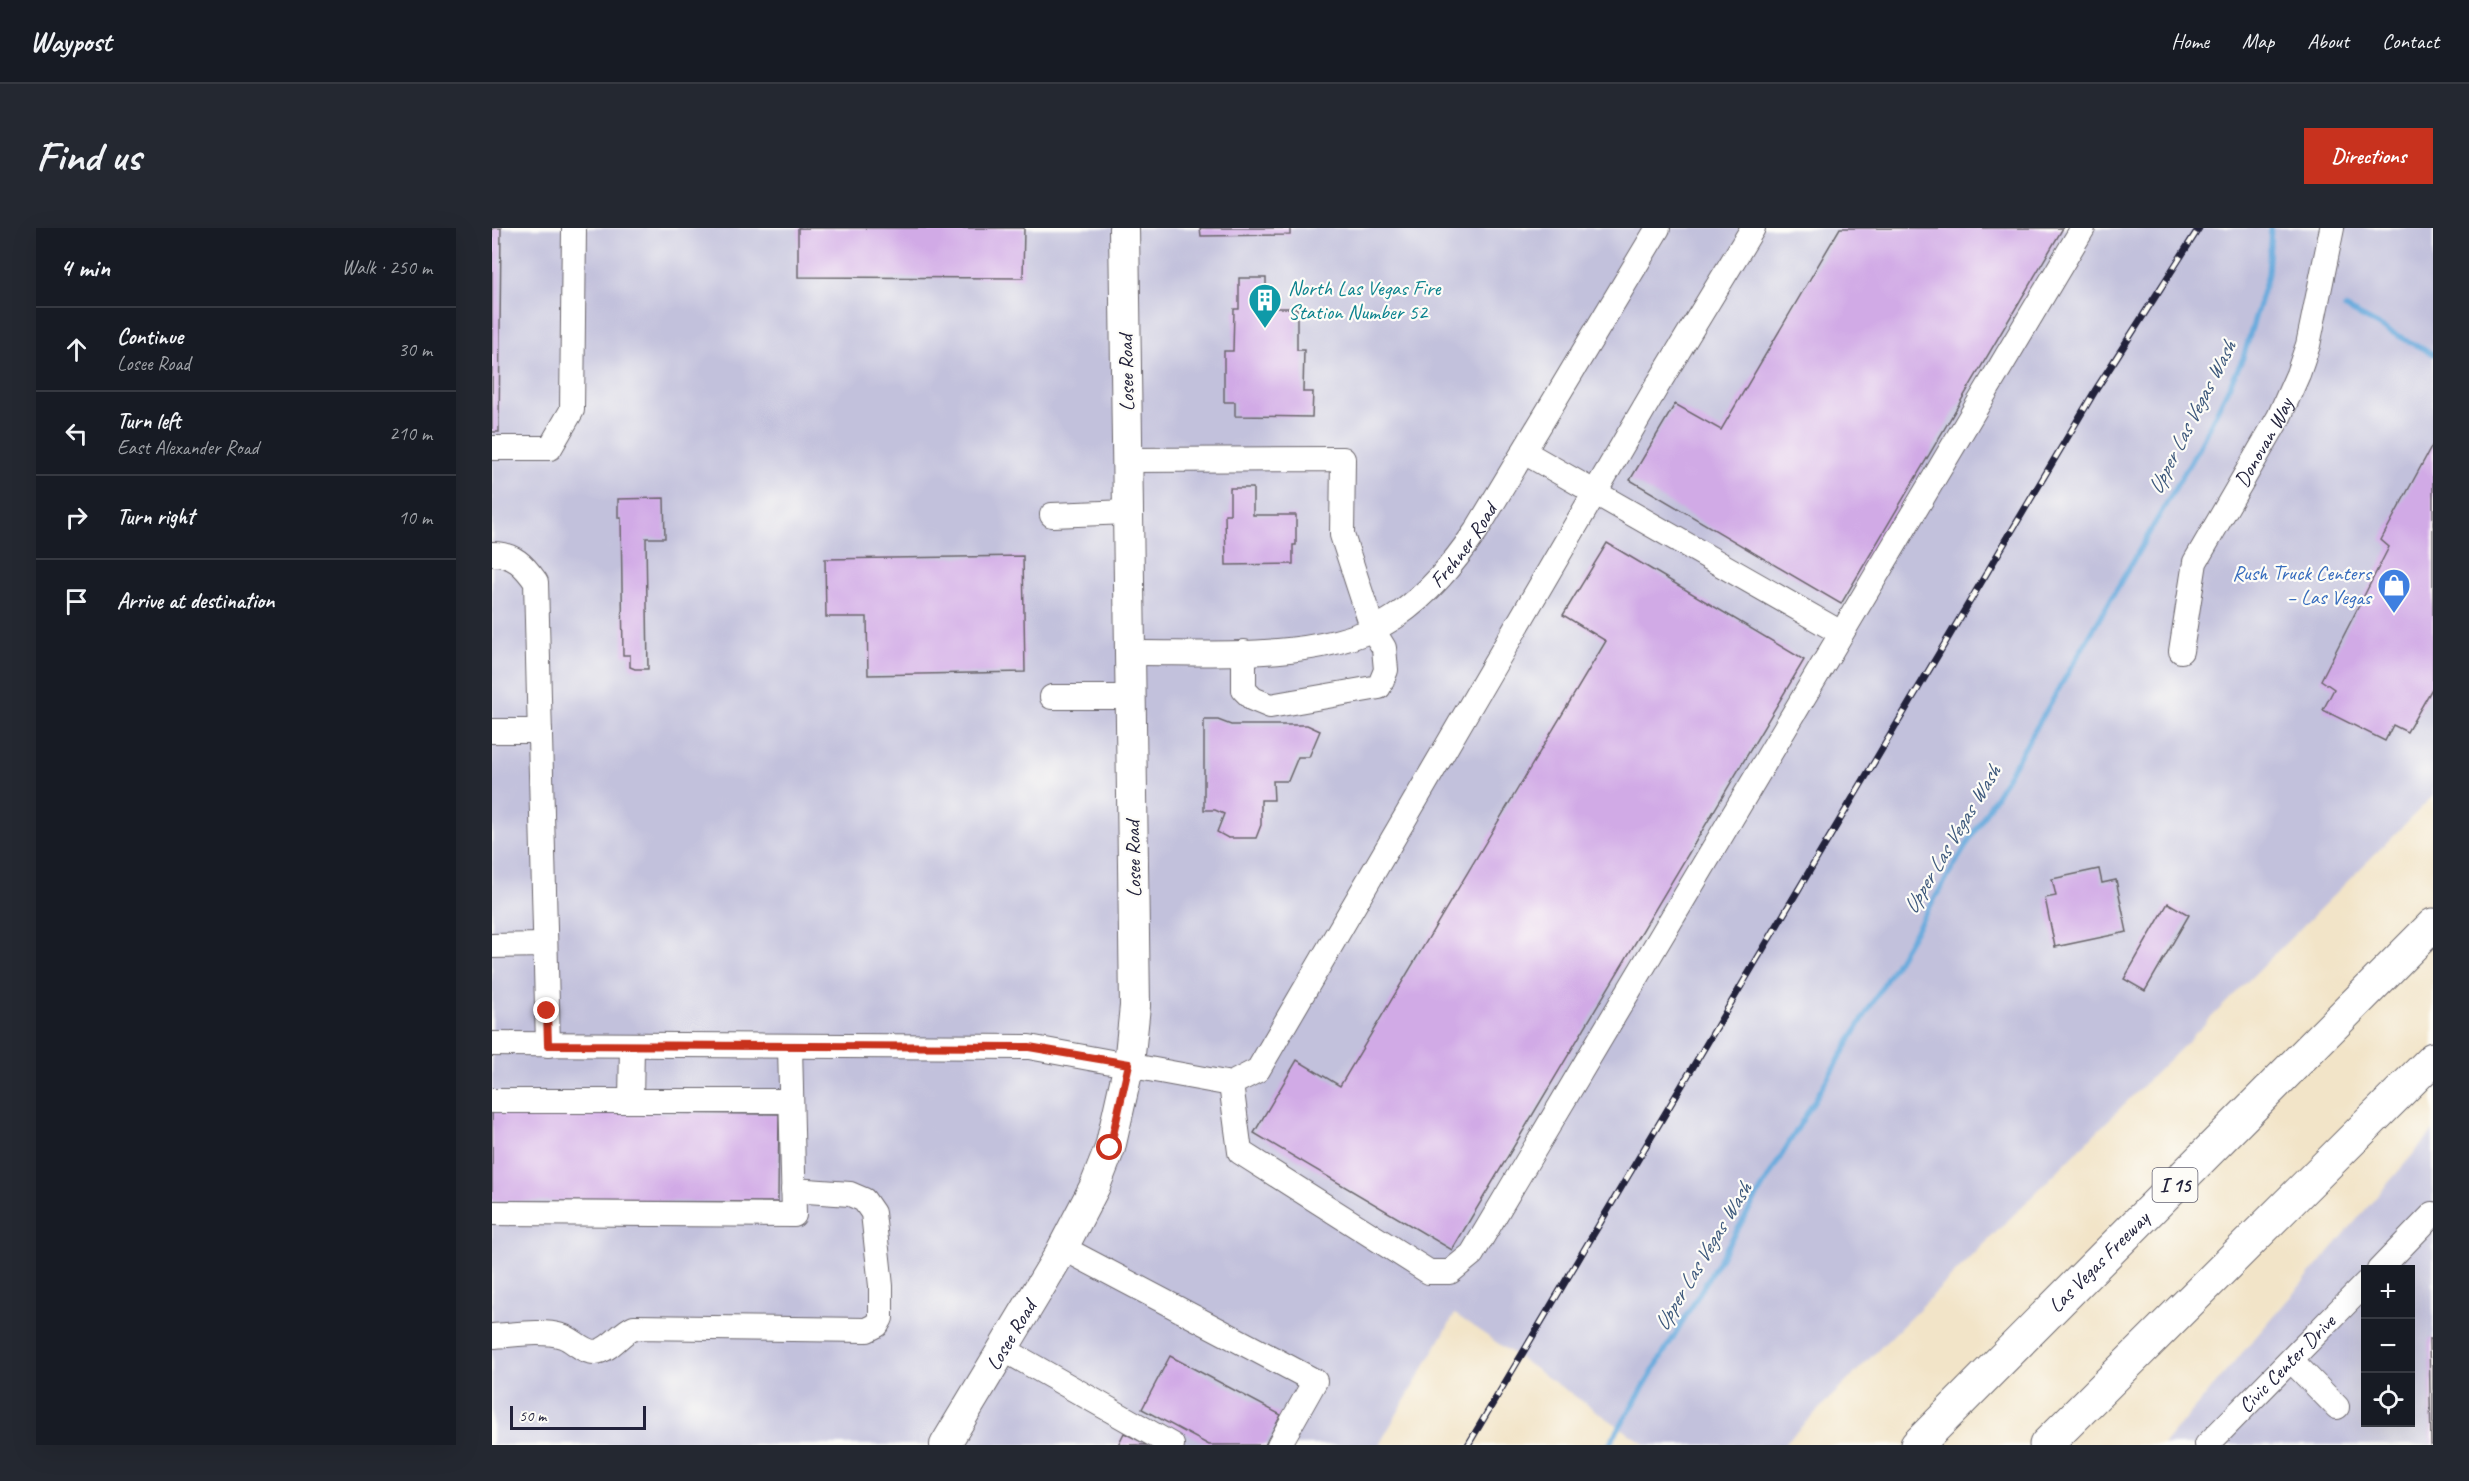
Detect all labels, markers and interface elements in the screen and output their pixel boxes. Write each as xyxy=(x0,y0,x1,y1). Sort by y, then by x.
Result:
text: Waypost xyxy=(30,24,111,59)
text: Home xyxy=(2171,28,2209,54)
text: Map xyxy=(2242,28,2274,54)
text: About xyxy=(2307,28,2349,54)
text: Contact xyxy=(2382,28,2439,54)
button: Directions xyxy=(2304,128,2433,184)
text: Find us xyxy=(36,130,141,183)
text: 4 min xyxy=(60,251,110,284)
text: Walk · 250 m xyxy=(342,255,432,280)
place label: North Las Vegas Fire Station Number 52 xyxy=(1288,275,1442,325)
building icon: North Las Vegas Fire Station Number 52 xyxy=(1247,282,1283,329)
text: Continue xyxy=(117,323,183,351)
street label: Losee Road xyxy=(1112,331,1140,412)
icon: ahead xyxy=(60,333,93,366)
water label: Upper Las Vegas Wash xyxy=(2141,334,2244,499)
text: 30 m xyxy=(398,337,432,362)
text: Losee Road xyxy=(117,351,190,376)
street label: Donovan Way xyxy=(2228,392,2299,492)
text: Turn left xyxy=(117,407,181,435)
icon: left xyxy=(60,417,93,450)
text: 210 m xyxy=(389,421,432,446)
text: East Alexander Road xyxy=(117,435,259,460)
street label: Frehner Road xyxy=(1424,495,1505,593)
icon: right xyxy=(60,501,93,534)
text: Turn right xyxy=(117,503,194,531)
text: 10 m xyxy=(398,505,432,530)
place label: Rush Truck Centers – Las Vegas xyxy=(2232,560,2373,610)
shop icon: Rush Truck Centers – Las Vegas xyxy=(2376,567,2412,614)
icon: arrive xyxy=(60,585,93,618)
text: Arrive at destination xyxy=(117,587,274,615)
water label: Upper Las Vegas Wash xyxy=(1896,758,2008,919)
street label: Losee Road xyxy=(1119,817,1147,898)
route end xyxy=(533,997,559,1023)
route start xyxy=(1096,1134,1122,1160)
road number: I 15 xyxy=(2152,1168,2198,1202)
water label: Upper Las Vegas Wash xyxy=(1647,1175,1759,1336)
street label: Las Vegas Freeway xyxy=(2043,1204,2156,1318)
map controls xyxy=(2361,1265,2415,1427)
button: + xyxy=(2361,1265,2415,1319)
street label: Losee Road xyxy=(980,1292,1044,1375)
street label: Civic Center Drive xyxy=(2233,1308,2342,1418)
button: − xyxy=(2361,1319,2415,1373)
button: locate xyxy=(2361,1373,2415,1427)
scale bar xyxy=(510,1403,646,1430)
text: 50 m xyxy=(519,1406,546,1426)

